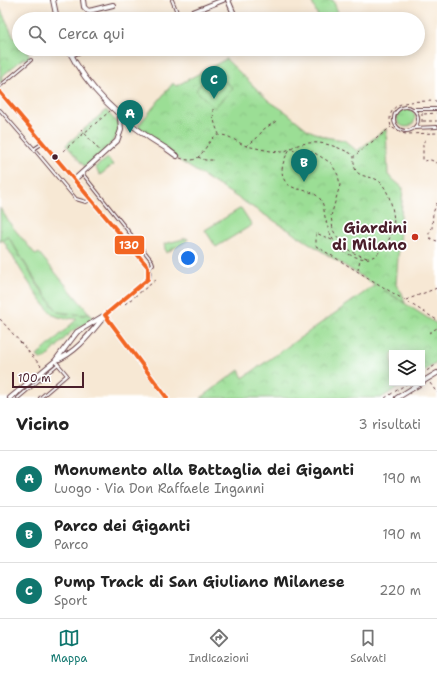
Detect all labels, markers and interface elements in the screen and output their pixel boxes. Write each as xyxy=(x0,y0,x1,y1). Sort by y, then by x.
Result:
search box xyxy=(12,12,425,56)
icon: search xyxy=(26,23,48,45)
text: Cerca qui xyxy=(58,24,125,44)
pin: C xyxy=(201,66,227,99)
pin: A xyxy=(117,100,143,133)
pin: B xyxy=(291,149,317,182)
unlabelled marker xyxy=(50,152,60,162)
place label: Giardini di Milano xyxy=(332,218,407,255)
marker: Giardini di Milano xyxy=(410,232,420,242)
line badge: 130 xyxy=(114,235,145,255)
text: 130 xyxy=(119,238,139,253)
your location xyxy=(178,248,198,268)
map controls xyxy=(389,350,425,386)
button: layers xyxy=(389,350,425,386)
scale bar xyxy=(12,370,84,389)
text: 100 m xyxy=(18,371,51,386)
text: Vicino xyxy=(16,413,69,435)
text: 3 risultati xyxy=(358,416,421,433)
text: Monumento alla Battaglia dei Giganti xyxy=(54,460,354,480)
text: A xyxy=(24,470,34,487)
text: 190 m xyxy=(382,470,421,487)
text: Luogo · Via Don Raffaele Inganni xyxy=(54,480,264,497)
text: Parco dei Giganti xyxy=(54,516,190,536)
text: B xyxy=(25,526,33,543)
text: 190 m xyxy=(382,526,421,543)
text: Parco xyxy=(54,536,88,553)
text: Pump Track di San Giuliano Milanese xyxy=(54,572,345,592)
text: C xyxy=(25,582,33,599)
text: 220 m xyxy=(379,582,421,599)
text: Sport xyxy=(54,592,87,609)
tab: Mappa xyxy=(51,627,87,666)
tab: Indicazioni xyxy=(189,627,249,666)
tab: Salvati xyxy=(350,627,386,666)

